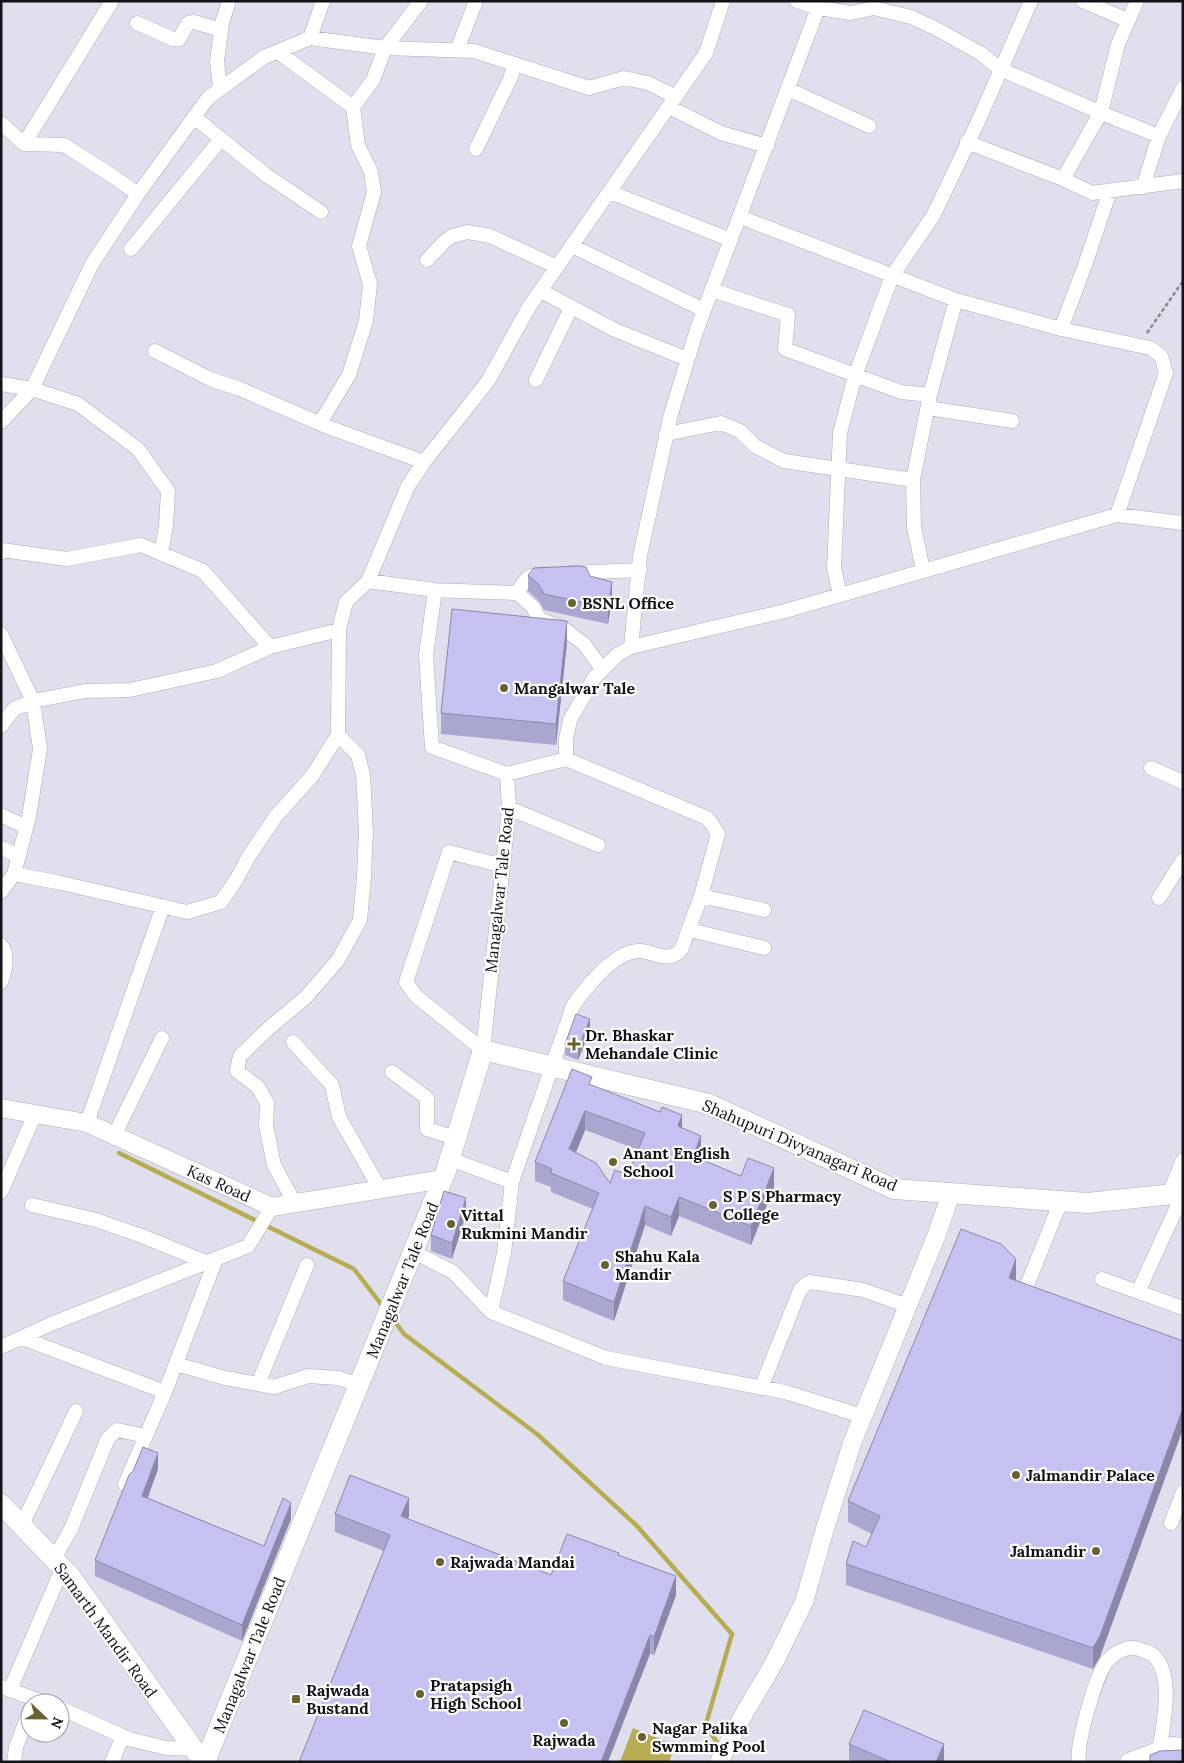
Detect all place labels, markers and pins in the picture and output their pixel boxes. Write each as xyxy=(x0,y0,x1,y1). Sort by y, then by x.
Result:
place label: BSNL Office xyxy=(582,593,675,613)
marker: BSNL Office xyxy=(566,597,578,609)
place label: Mangalwar Tale xyxy=(514,678,636,698)
marker: Mangalwar Tale xyxy=(498,682,510,694)
place label: Dr. Bhaskar Mehandale Clinic xyxy=(585,1025,719,1063)
marker: Dr. Bhaskar Mehandale Clinic xyxy=(567,1037,581,1051)
place label: Anant English School xyxy=(623,1143,730,1181)
marker: Anant English School xyxy=(607,1156,619,1168)
place label: S P S Pharmacy College xyxy=(723,1186,842,1224)
marker: S P S Pharmacy College xyxy=(707,1199,719,1211)
place label: Vittal Rukmini Mandir xyxy=(461,1205,588,1243)
marker: Vittal Rukmini Mandir xyxy=(445,1218,457,1230)
place label: Shahu Kala Mandir xyxy=(615,1246,700,1284)
marker: Shahu Kala Mandir xyxy=(599,1259,611,1271)
place label: Jalmandir Palace xyxy=(1026,1465,1155,1485)
marker: Jalmandir Palace xyxy=(1010,1469,1022,1481)
place label: Jalmandir xyxy=(1010,1541,1086,1561)
marker: Jalmandir xyxy=(1090,1545,1102,1557)
place label: Rajwada Mandai xyxy=(450,1552,575,1572)
marker: Rajwada Mandai xyxy=(434,1556,446,1568)
place label: Pratapsigh High School xyxy=(430,1675,522,1713)
place label: Rajwada Bustand xyxy=(306,1680,370,1718)
marker: Pratapsigh High School xyxy=(414,1688,426,1700)
marker: Rajwada Bustand xyxy=(290,1693,302,1705)
marker: Rajwada xyxy=(558,1717,570,1729)
place label: Nagar Palika Swmming Pool xyxy=(652,1718,765,1756)
place label: Rajwada xyxy=(532,1730,596,1750)
marker: Nagar Palika Swmming Pool xyxy=(636,1731,648,1743)

